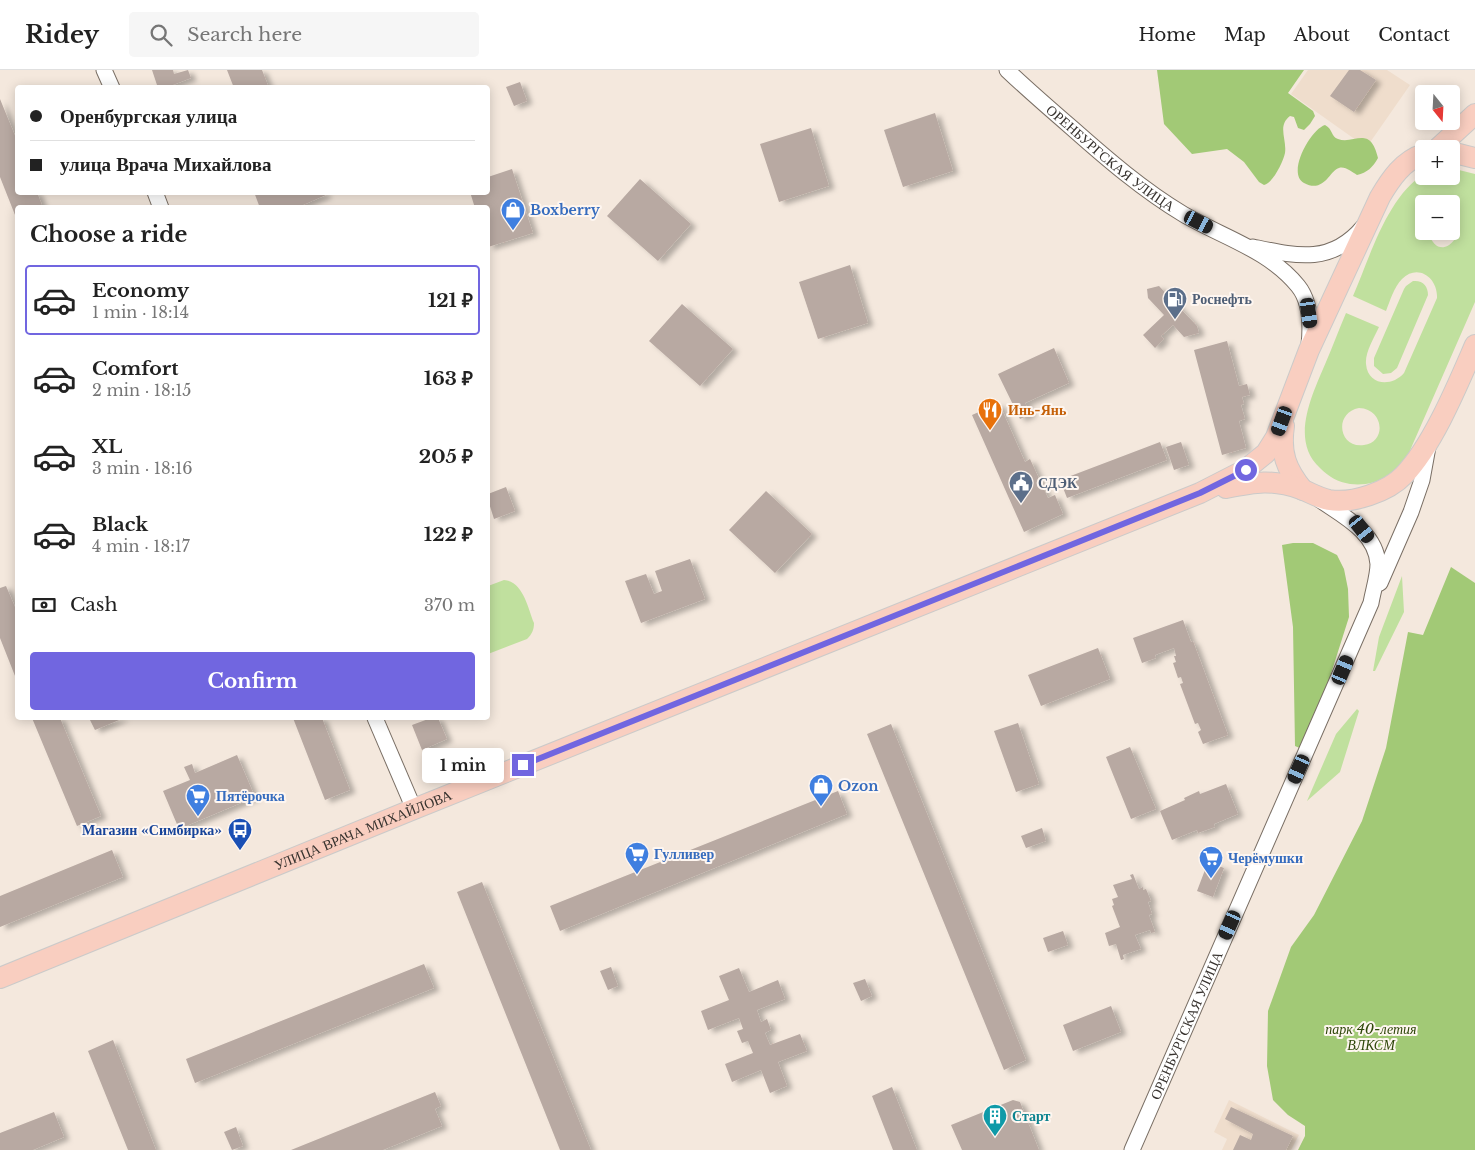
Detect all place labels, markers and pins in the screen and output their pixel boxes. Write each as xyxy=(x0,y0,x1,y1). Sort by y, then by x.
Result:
shop icon: Boxberry xyxy=(500,197,526,231)
place label: Boxberry xyxy=(530,201,601,219)
fuel station icon: Роснефть xyxy=(1162,286,1188,320)
place label: Роснефть xyxy=(1192,290,1252,308)
restaurant icon: Инь-Янь xyxy=(977,397,1003,431)
place label: Инь-Янь xyxy=(1008,401,1067,419)
public building icon: СДЭК xyxy=(1008,470,1034,504)
place label: СДЭК xyxy=(1038,474,1078,492)
shop icon: Ozon xyxy=(808,773,834,807)
place label: Ozon xyxy=(838,777,879,795)
supermarket icon: Пятёрочка xyxy=(185,783,211,817)
place label: Пятёрочка xyxy=(216,787,285,805)
bus stop icon: Магазин «Симбирка» xyxy=(227,817,253,851)
place label: Магазин «Симбирка» xyxy=(82,821,222,839)
supermarket icon: Гулливер xyxy=(624,841,650,875)
place label: Гулливер xyxy=(654,845,715,863)
supermarket icon: Черёмушки xyxy=(1198,845,1224,879)
place label: Черёмушки xyxy=(1228,849,1303,867)
building icon: Старт xyxy=(982,1103,1008,1137)
place label: Старт xyxy=(1012,1107,1051,1125)

